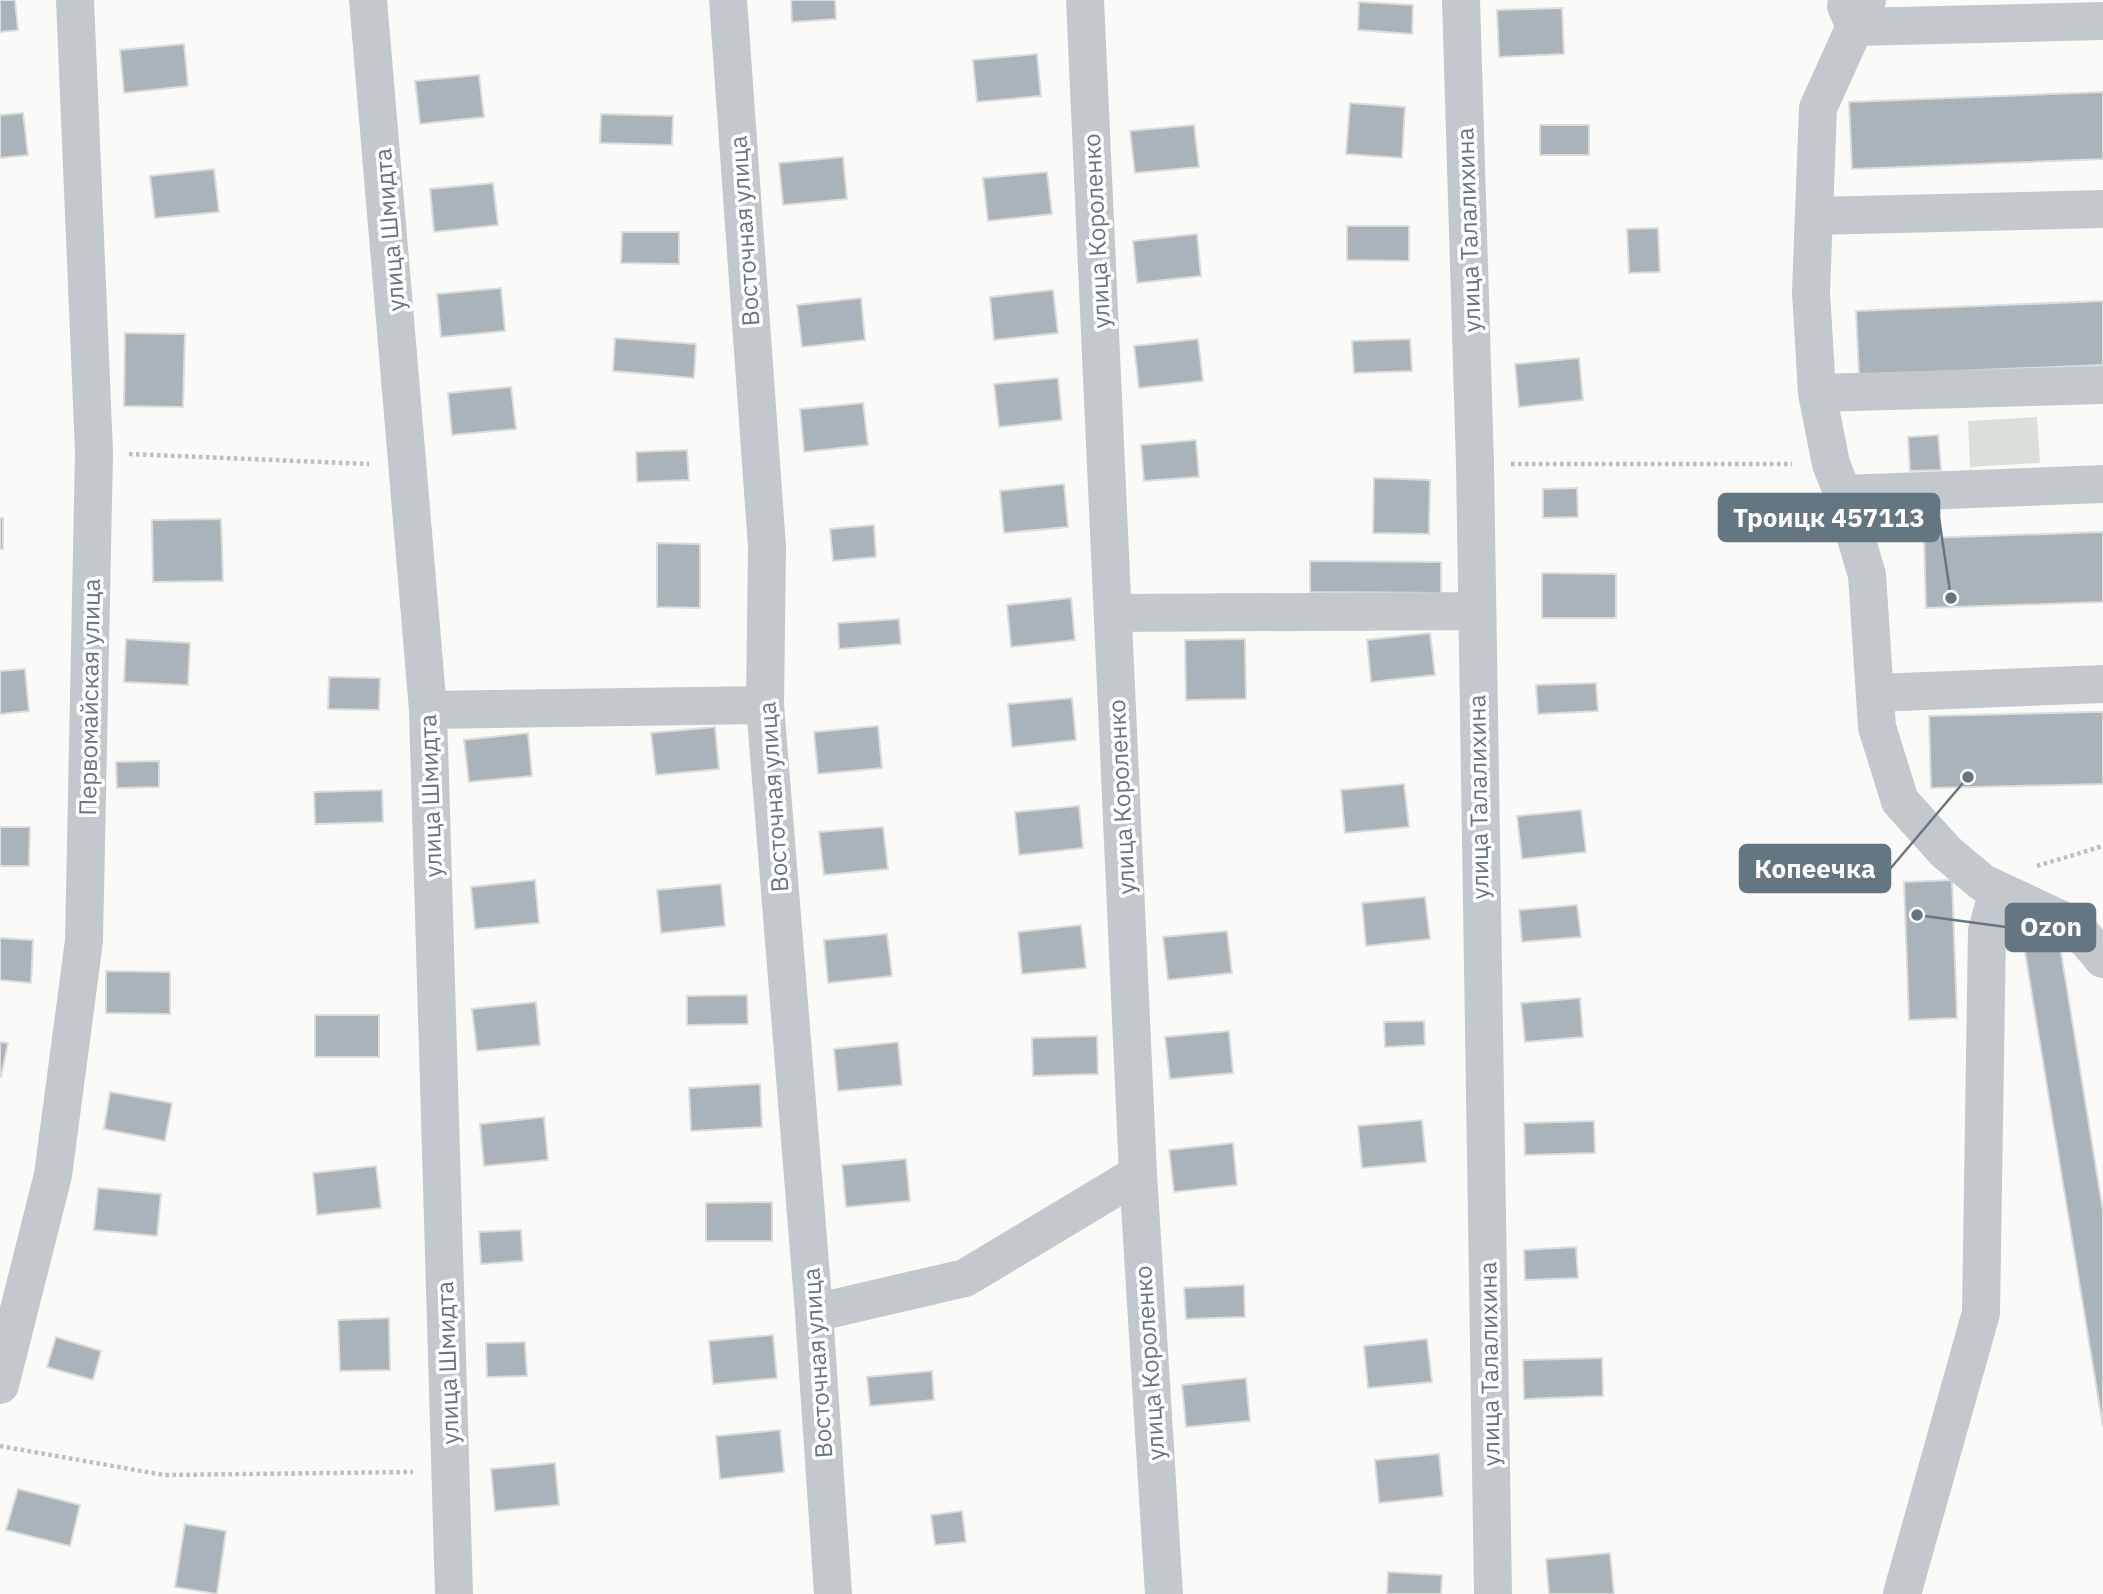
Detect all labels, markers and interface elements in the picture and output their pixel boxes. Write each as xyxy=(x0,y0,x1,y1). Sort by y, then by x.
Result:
street label: улица Талалихина xyxy=(1448,127,1488,333)
street label: улица Короленко xyxy=(1075,133,1117,329)
street label: Восточная улица xyxy=(721,135,767,327)
street label: улица Шмидта xyxy=(366,147,412,313)
callout: Троицк 457113 xyxy=(1719,494,1939,541)
text: Троицк 457113 xyxy=(1733,500,1925,534)
street label: Первомайская улица xyxy=(71,578,107,816)
street label: улица Талалихина xyxy=(1460,694,1496,900)
street label: улица Короленко xyxy=(1100,699,1142,895)
street label: Восточная улица xyxy=(750,701,796,893)
street label: улица Шмидта xyxy=(411,714,449,878)
callout: Копеечка xyxy=(1740,845,1890,892)
text: Копеечка xyxy=(1754,851,1876,885)
callout: Ozon xyxy=(2006,904,2095,951)
text: Ozon xyxy=(2020,909,2082,943)
street label: улица Талалихина xyxy=(1471,1261,1507,1467)
street label: улица Короленко xyxy=(1126,1264,1172,1462)
street label: Восточная улица xyxy=(794,1267,840,1459)
street label: улица Шмидта xyxy=(428,1281,466,1445)

